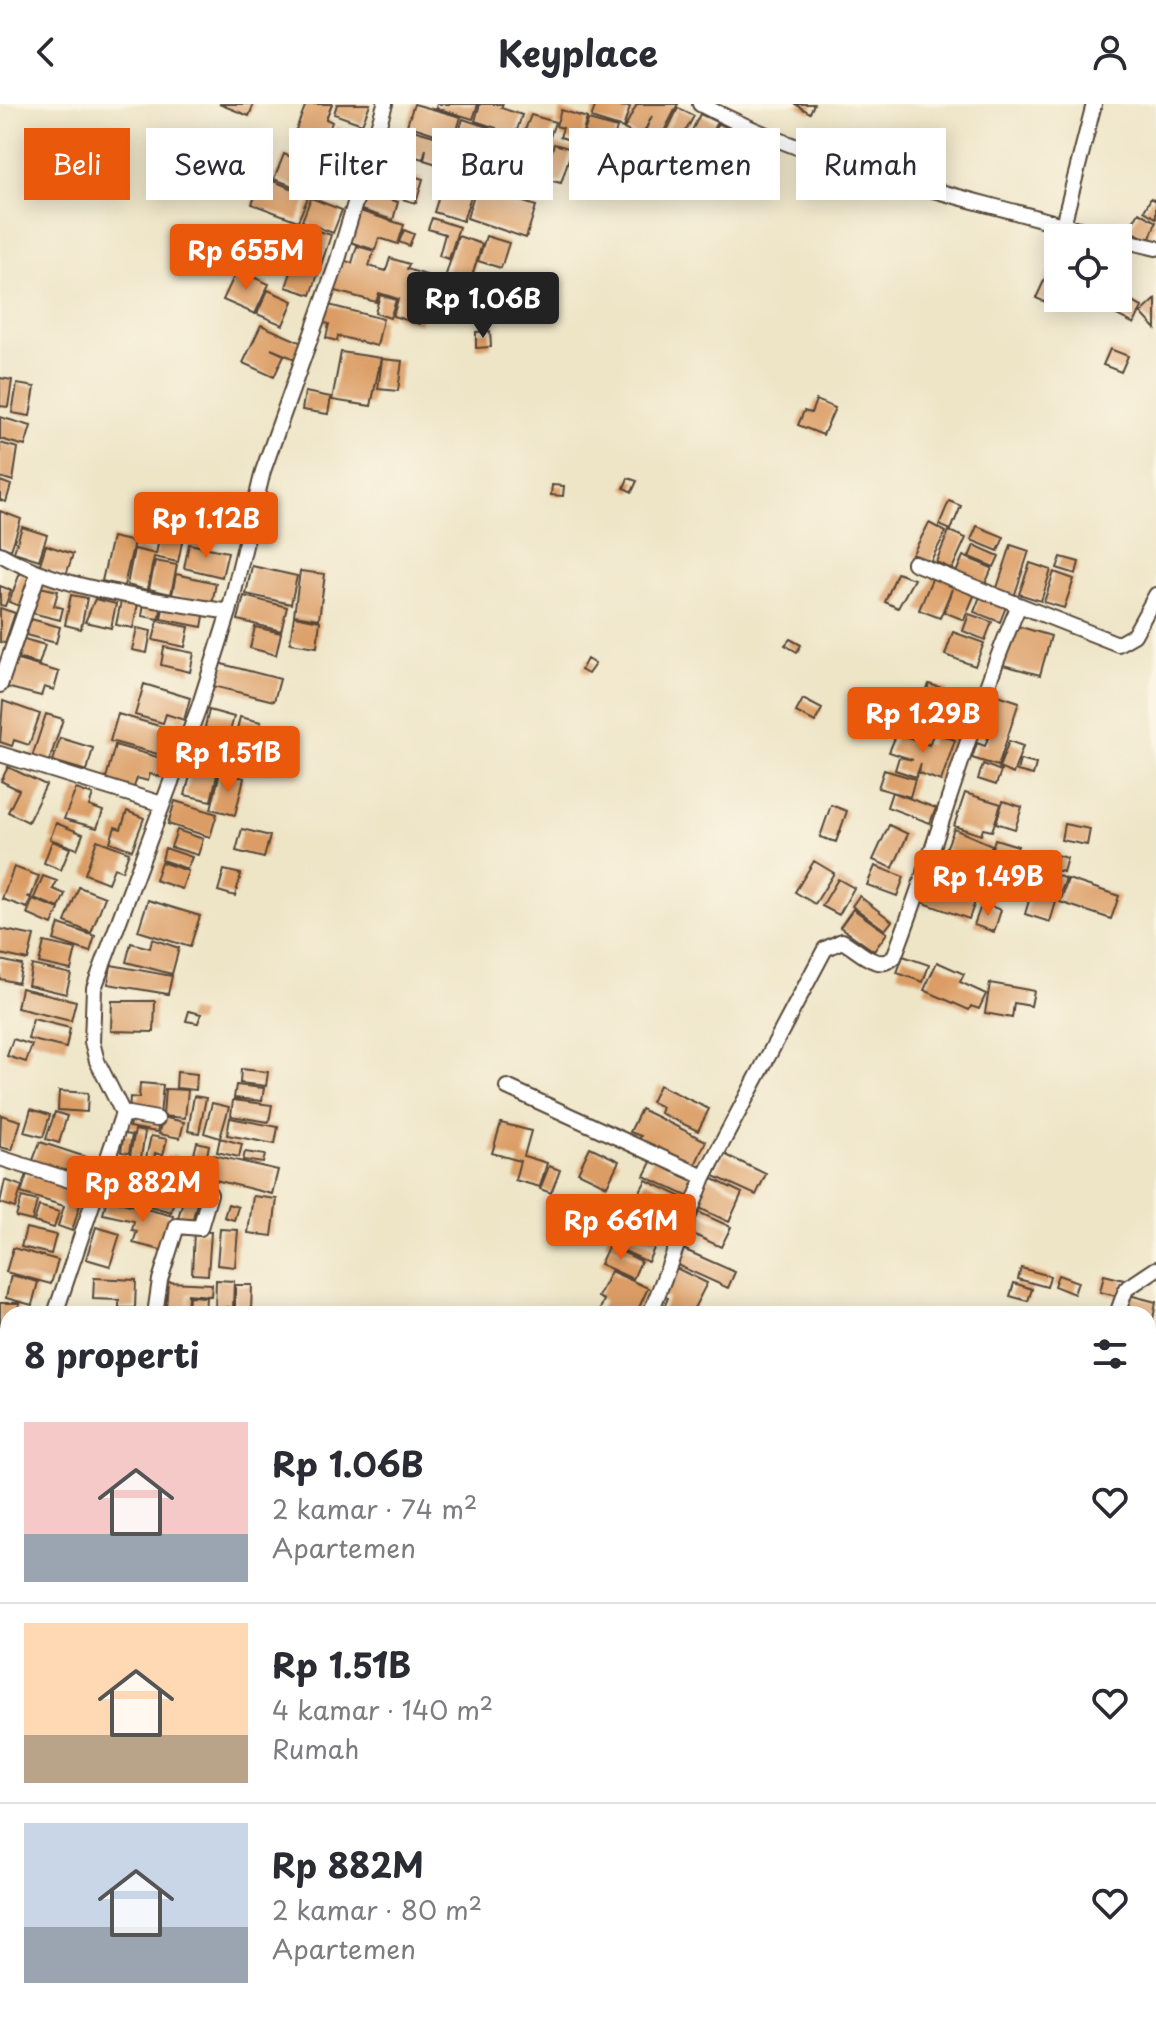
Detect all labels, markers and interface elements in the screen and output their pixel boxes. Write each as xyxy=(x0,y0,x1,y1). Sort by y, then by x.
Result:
text: Keyplace xyxy=(498,25,658,79)
icon: back xyxy=(24,30,68,74)
icon: person xyxy=(1088,30,1132,74)
chip: Beli xyxy=(24,128,130,200)
chip: Sewa xyxy=(146,128,273,200)
chip: Filter xyxy=(289,128,416,200)
chip: Baru xyxy=(432,128,553,200)
chip: Apartemen xyxy=(569,128,780,200)
chip: Rumah xyxy=(796,128,946,200)
pin: Rp 655M xyxy=(172,224,320,292)
map controls xyxy=(1044,224,1132,312)
button: locate xyxy=(1044,224,1132,312)
text: Rp 655M xyxy=(188,230,304,269)
pin: Rp 1.06B xyxy=(400,272,566,340)
text: Rp 1.06B xyxy=(425,278,541,317)
pin: Rp 1.12B xyxy=(123,492,289,560)
text: Rp 1.12B xyxy=(152,498,260,537)
pin: Rp 1.29B xyxy=(840,687,1006,755)
text: Rp 1.29B xyxy=(865,693,981,732)
pin: Rp 1.51B xyxy=(145,726,311,794)
text: Rp 1.51B xyxy=(175,732,281,771)
pin: Rp 1.49B xyxy=(905,850,1071,918)
text: Rp 1.49B xyxy=(932,856,1044,895)
pin: Rp 882M xyxy=(69,1156,217,1224)
text: Rp 882M xyxy=(85,1162,201,1201)
pin: Rp 661M xyxy=(547,1194,695,1262)
text: Rp 661M xyxy=(564,1200,678,1239)
text: 8 properti xyxy=(24,1328,199,1380)
icon: filters xyxy=(1088,1332,1132,1376)
text: Rp 1.06B xyxy=(272,1437,424,1489)
icon: home xyxy=(88,1454,184,1550)
icon: heart xyxy=(1088,1480,1132,1524)
text: 2 kamar · 74 m² xyxy=(272,1489,477,1528)
text: Apartemen xyxy=(272,1528,416,1567)
text: Rp 1.51B xyxy=(272,1638,411,1690)
icon: home xyxy=(88,1655,184,1751)
icon: heart xyxy=(1088,1681,1132,1725)
text: 4 kamar · 140 m² xyxy=(272,1690,493,1729)
text: Rumah xyxy=(272,1729,359,1768)
text: Rp 882M xyxy=(272,1838,424,1890)
icon: home xyxy=(88,1855,184,1951)
icon: heart xyxy=(1088,1881,1132,1925)
text: 2 kamar · 80 m² xyxy=(272,1890,482,1929)
text: Apartemen xyxy=(272,1929,416,1968)

